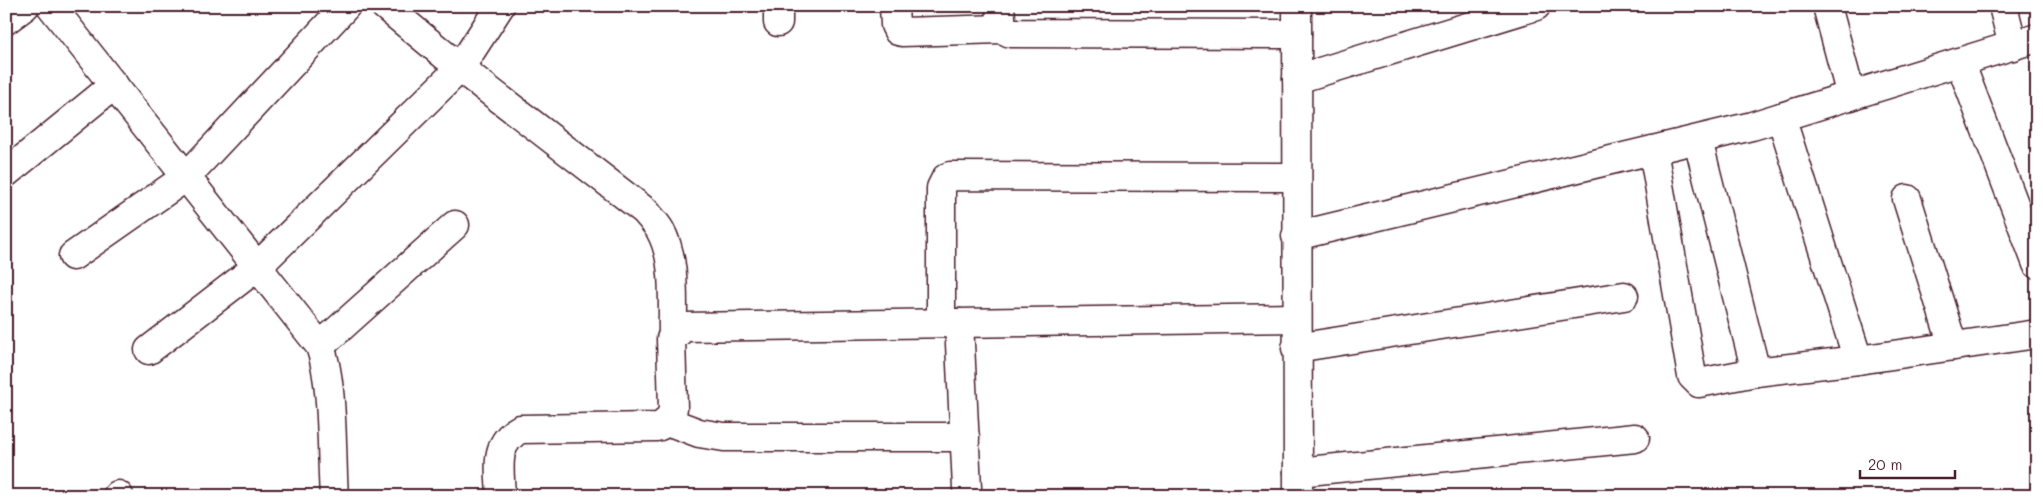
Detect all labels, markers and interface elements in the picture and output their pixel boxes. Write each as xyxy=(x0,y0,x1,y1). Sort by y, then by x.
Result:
scale bar xyxy=(1860,447,1956,479)
text: 20 m xyxy=(1868,454,1902,474)

